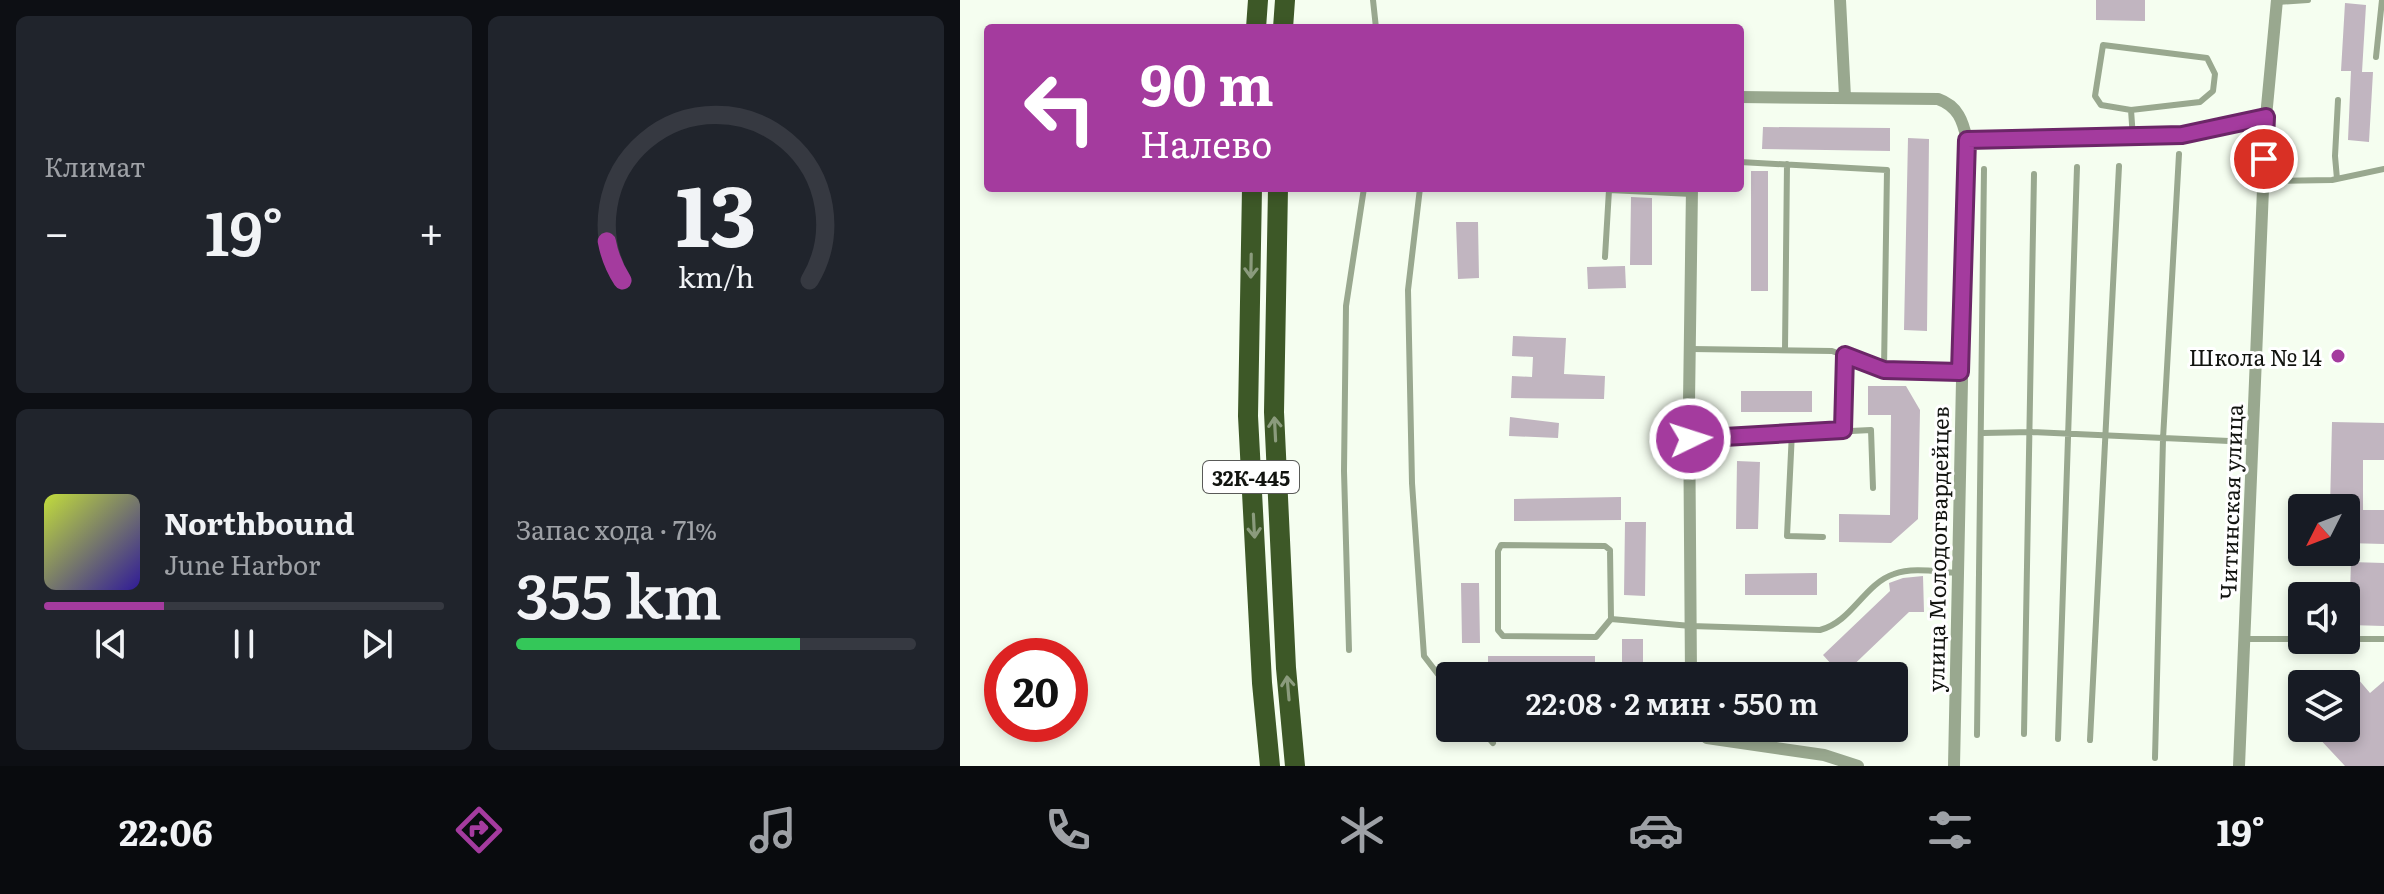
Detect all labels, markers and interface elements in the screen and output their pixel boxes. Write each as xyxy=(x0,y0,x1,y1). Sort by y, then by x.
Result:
text: 90 m xyxy=(1140,40,1274,123)
icon: left xyxy=(1008,56,1112,160)
text: Налево xyxy=(1140,116,1272,169)
pin xyxy=(2230,125,2298,193)
icon: arrive xyxy=(2242,137,2286,181)
text: Климат xyxy=(44,146,145,185)
text: 13 xyxy=(676,148,756,272)
text: 19° xyxy=(205,185,283,274)
text: − xyxy=(44,197,70,263)
text: + xyxy=(418,197,444,263)
one-way arrow xyxy=(1243,252,1258,279)
text: km/h xyxy=(678,254,754,297)
place label: Школа № 14 xyxy=(2189,340,2322,373)
marker: Школа № 14 xyxy=(2329,347,2347,365)
position arrow xyxy=(1648,397,1732,481)
street label: Читинская улица xyxy=(2210,403,2250,600)
street label: улица Молодогвардейцев xyxy=(1918,406,1956,692)
one-way arrow xyxy=(1267,416,1282,443)
road number: 32К-445 xyxy=(1203,461,1299,493)
north arrow xyxy=(2288,494,2360,566)
map controls xyxy=(2288,494,2360,742)
text: Northbound xyxy=(164,500,355,544)
text: Запас хода · 71% xyxy=(516,509,717,548)
one-way arrow xyxy=(1246,512,1261,539)
text: June Harbor xyxy=(164,544,320,583)
text: 355 km xyxy=(516,548,722,637)
button: sound xyxy=(2288,582,2360,654)
icon: previous xyxy=(89,622,133,666)
icon: pause xyxy=(222,622,266,666)
icon: next xyxy=(355,622,399,666)
speed limit sign: 20 xyxy=(984,638,1088,742)
button: layers xyxy=(2288,670,2360,742)
one-way arrow xyxy=(1280,675,1295,702)
text: 22:08 · 2 мин · 550 m xyxy=(1526,680,1818,724)
icon: directions xyxy=(451,802,507,858)
icon: music xyxy=(745,802,801,858)
icon: phone xyxy=(1040,802,1096,858)
icon: climate xyxy=(1334,802,1390,858)
icon: car xyxy=(1628,802,1684,858)
icon: filters xyxy=(1922,802,1978,858)
text: 22:06 xyxy=(119,804,213,857)
text: 19° xyxy=(2216,804,2265,857)

